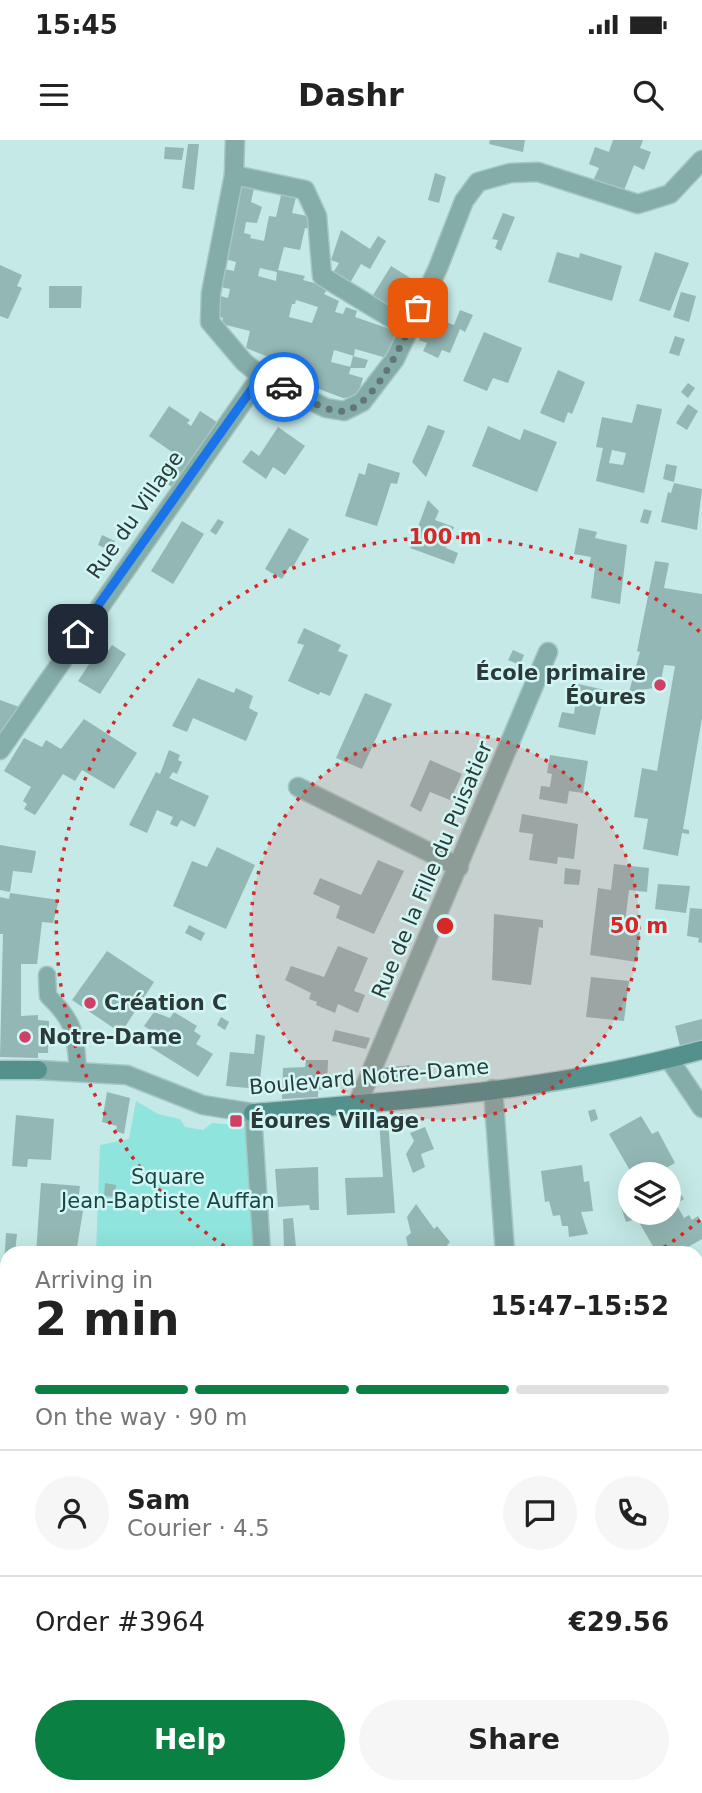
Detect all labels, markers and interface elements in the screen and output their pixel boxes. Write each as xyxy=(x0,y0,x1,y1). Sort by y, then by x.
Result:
text: 15:45 xyxy=(35,10,118,40)
icon: menu xyxy=(35,76,73,114)
text: Dashr xyxy=(298,76,404,114)
icon: search xyxy=(629,76,667,114)
pin xyxy=(388,278,448,338)
icon: bag xyxy=(399,289,437,327)
courier xyxy=(249,352,319,422)
icon: car xyxy=(265,368,303,406)
street label: Rue du Village xyxy=(82,447,188,583)
text: 100 m xyxy=(408,525,482,549)
pin xyxy=(48,604,108,664)
icon: home xyxy=(59,615,97,653)
place label: École primaire Éoures xyxy=(476,660,646,709)
marker: École primaire Éoures xyxy=(652,677,668,693)
street label: Rue de la Fille du Puisatier xyxy=(367,738,497,1002)
centre of rings xyxy=(433,914,457,938)
text: 50 m xyxy=(610,914,668,938)
place label: Création C xyxy=(104,991,228,1015)
marker: Création C xyxy=(82,995,98,1011)
place label: Notre-Dame xyxy=(39,1025,182,1049)
marker: Notre-Dame xyxy=(17,1029,33,1045)
street label: Boulevard Notre-Dame xyxy=(248,1055,490,1099)
place label: Éoures Village xyxy=(250,1108,419,1133)
marker: Éoures Village xyxy=(228,1113,244,1129)
map controls xyxy=(618,1162,681,1225)
button: layers xyxy=(618,1162,681,1225)
park label: Square Jean-Baptiste Auffan xyxy=(59,1165,275,1213)
text: Arriving in xyxy=(35,1267,153,1293)
text: 15:47–15:52 xyxy=(490,1291,669,1321)
text: 2 min xyxy=(35,1292,179,1346)
text: On the way · 90 m xyxy=(35,1404,247,1430)
button: person xyxy=(35,1476,109,1550)
button: chat xyxy=(503,1476,577,1550)
button: phone xyxy=(595,1476,669,1550)
text: Sam xyxy=(127,1485,190,1515)
text: Courier · 4.5 xyxy=(127,1515,270,1541)
text: Order #3964 xyxy=(35,1607,205,1637)
text: €29.56 xyxy=(569,1607,669,1637)
button: Help xyxy=(35,1700,345,1780)
button: Share xyxy=(359,1700,669,1780)

